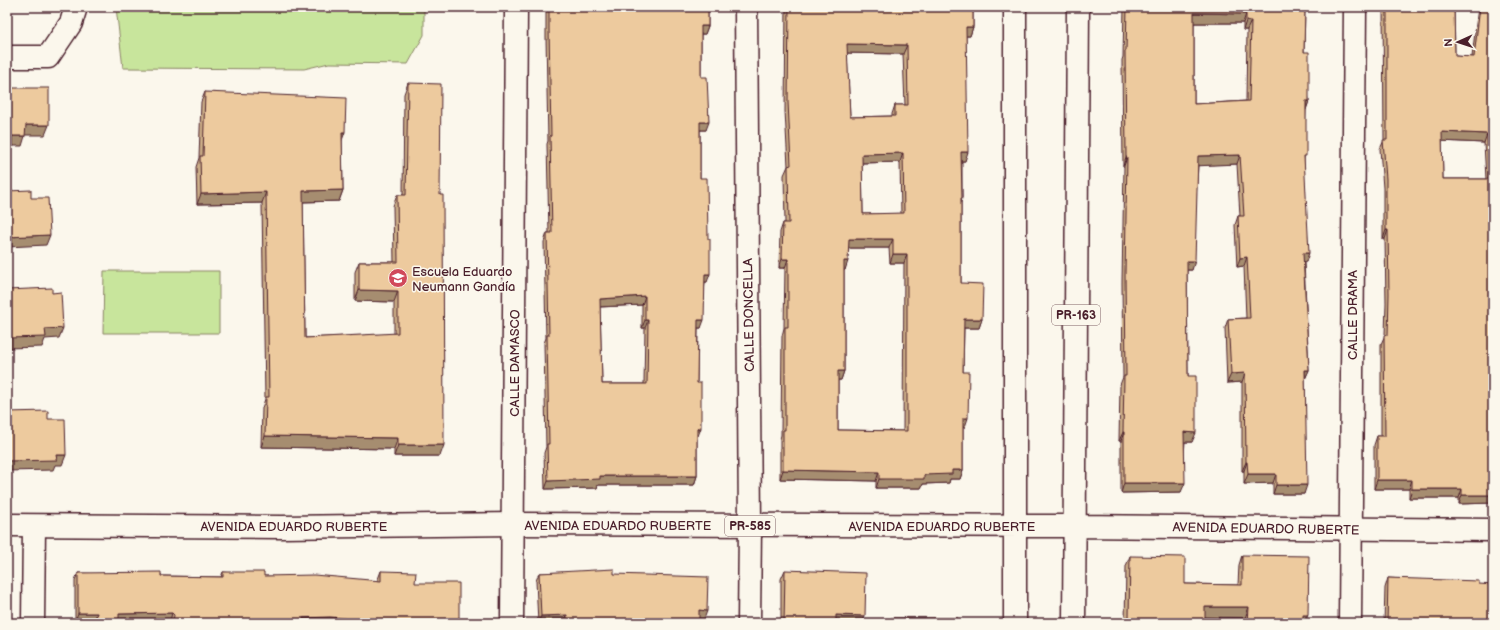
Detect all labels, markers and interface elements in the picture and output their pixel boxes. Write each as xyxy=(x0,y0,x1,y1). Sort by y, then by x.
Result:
north arrow xyxy=(1438,22,1478,62)
text: N xyxy=(1442,38,1455,47)
street label: CALLE DONCELLA xyxy=(740,258,758,372)
place label: Escuela Eduardo Neumann Gandía xyxy=(412,264,515,295)
school or university icon: Escuela Eduardo Neumann Gandía xyxy=(387,267,409,289)
street label: CALLE DRAMA xyxy=(1345,270,1361,360)
road number: PR-163 xyxy=(1052,305,1100,325)
street label: CALLE DAMASCO xyxy=(507,309,523,417)
road number: PR-585 xyxy=(725,516,775,536)
street label: AVENIDA EDUARDO RUBERTE xyxy=(525,518,712,534)
street label: AVENIDA EDUARDO RUBERTE xyxy=(201,519,388,535)
street label: AVENIDA EDUARDO RUBERTE xyxy=(849,519,1036,535)
street label: AVENIDA EDUARDO RUBERTE xyxy=(1172,519,1360,539)

